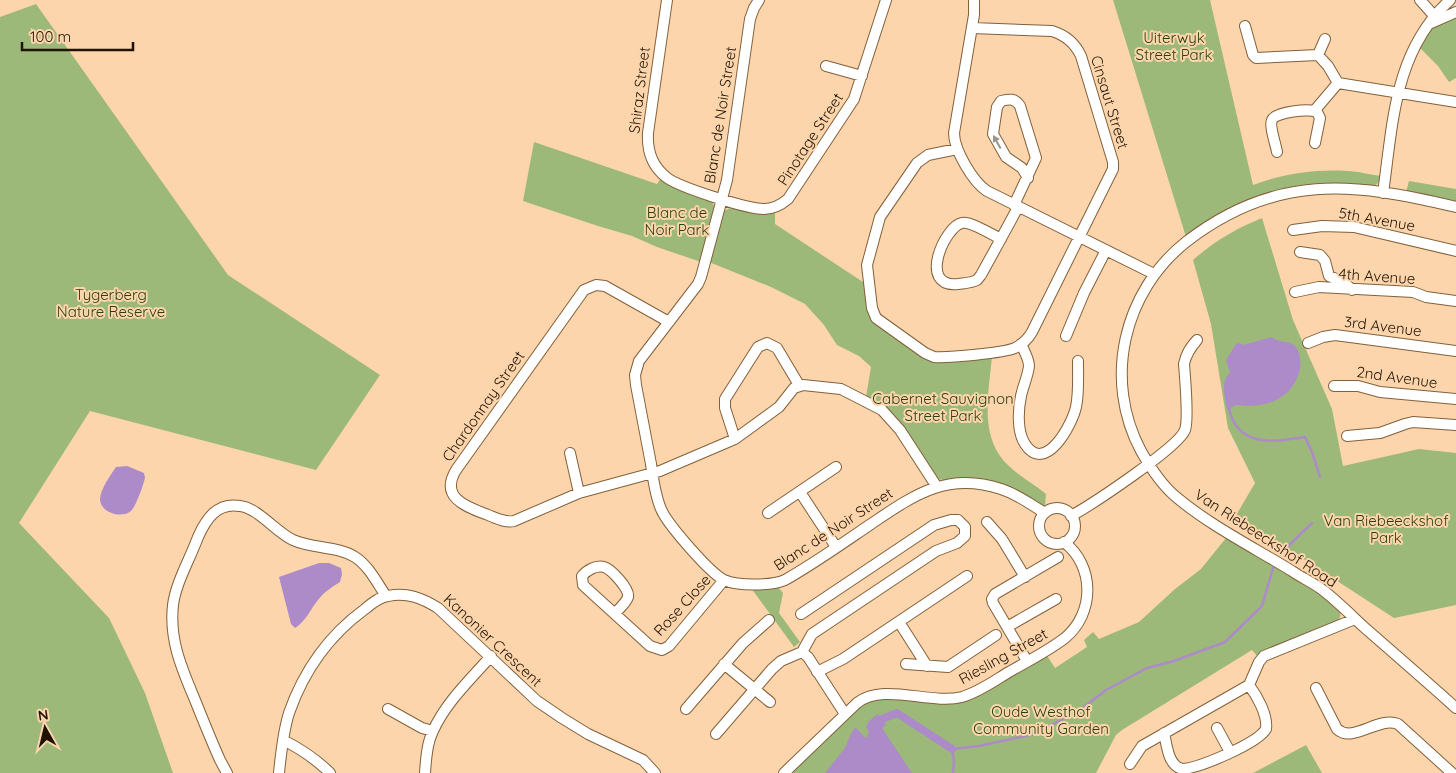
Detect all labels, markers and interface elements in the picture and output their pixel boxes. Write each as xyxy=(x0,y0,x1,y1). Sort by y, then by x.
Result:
scale bar xyxy=(22,20,134,52)
text: 100 m xyxy=(30,27,71,46)
park label: Uiterwyk Street Park xyxy=(1136,28,1212,64)
street label: Blanc de Noir Street xyxy=(700,45,740,185)
street label: Shiraz Street xyxy=(624,46,654,134)
street label: Cinsaut Street xyxy=(1087,53,1133,151)
street label: Pinotage Street xyxy=(773,89,847,189)
one-way arrow xyxy=(993,134,1001,149)
park label: Blanc de Noir Park xyxy=(645,203,709,239)
street label: 5th Avenue xyxy=(1337,203,1417,235)
street label: 4th Avenue xyxy=(1338,264,1416,288)
park label: Tygerberg Nature Reserve xyxy=(57,285,165,321)
street label: 3rd Avenue xyxy=(1343,312,1423,340)
street label: Chardonnay Street xyxy=(438,347,528,465)
street label: 2nd Avenue xyxy=(1355,362,1439,392)
park label: Cabernet Sauvignon Street Park xyxy=(872,389,1014,425)
street label: Blanc de Noir Street xyxy=(770,483,896,575)
street label: Van Riebeeckshof Road xyxy=(1191,485,1341,591)
park label: Van Riebeeckshof Park xyxy=(1323,511,1449,547)
street label: Rose Close xyxy=(649,570,715,640)
street label: Kanonier Crescent xyxy=(440,589,546,691)
street label: Riesling Street xyxy=(955,624,1051,688)
park label: Oude Westhof Community Garden xyxy=(973,702,1109,738)
north arrow xyxy=(20,703,70,753)
text: N xyxy=(37,705,50,725)

